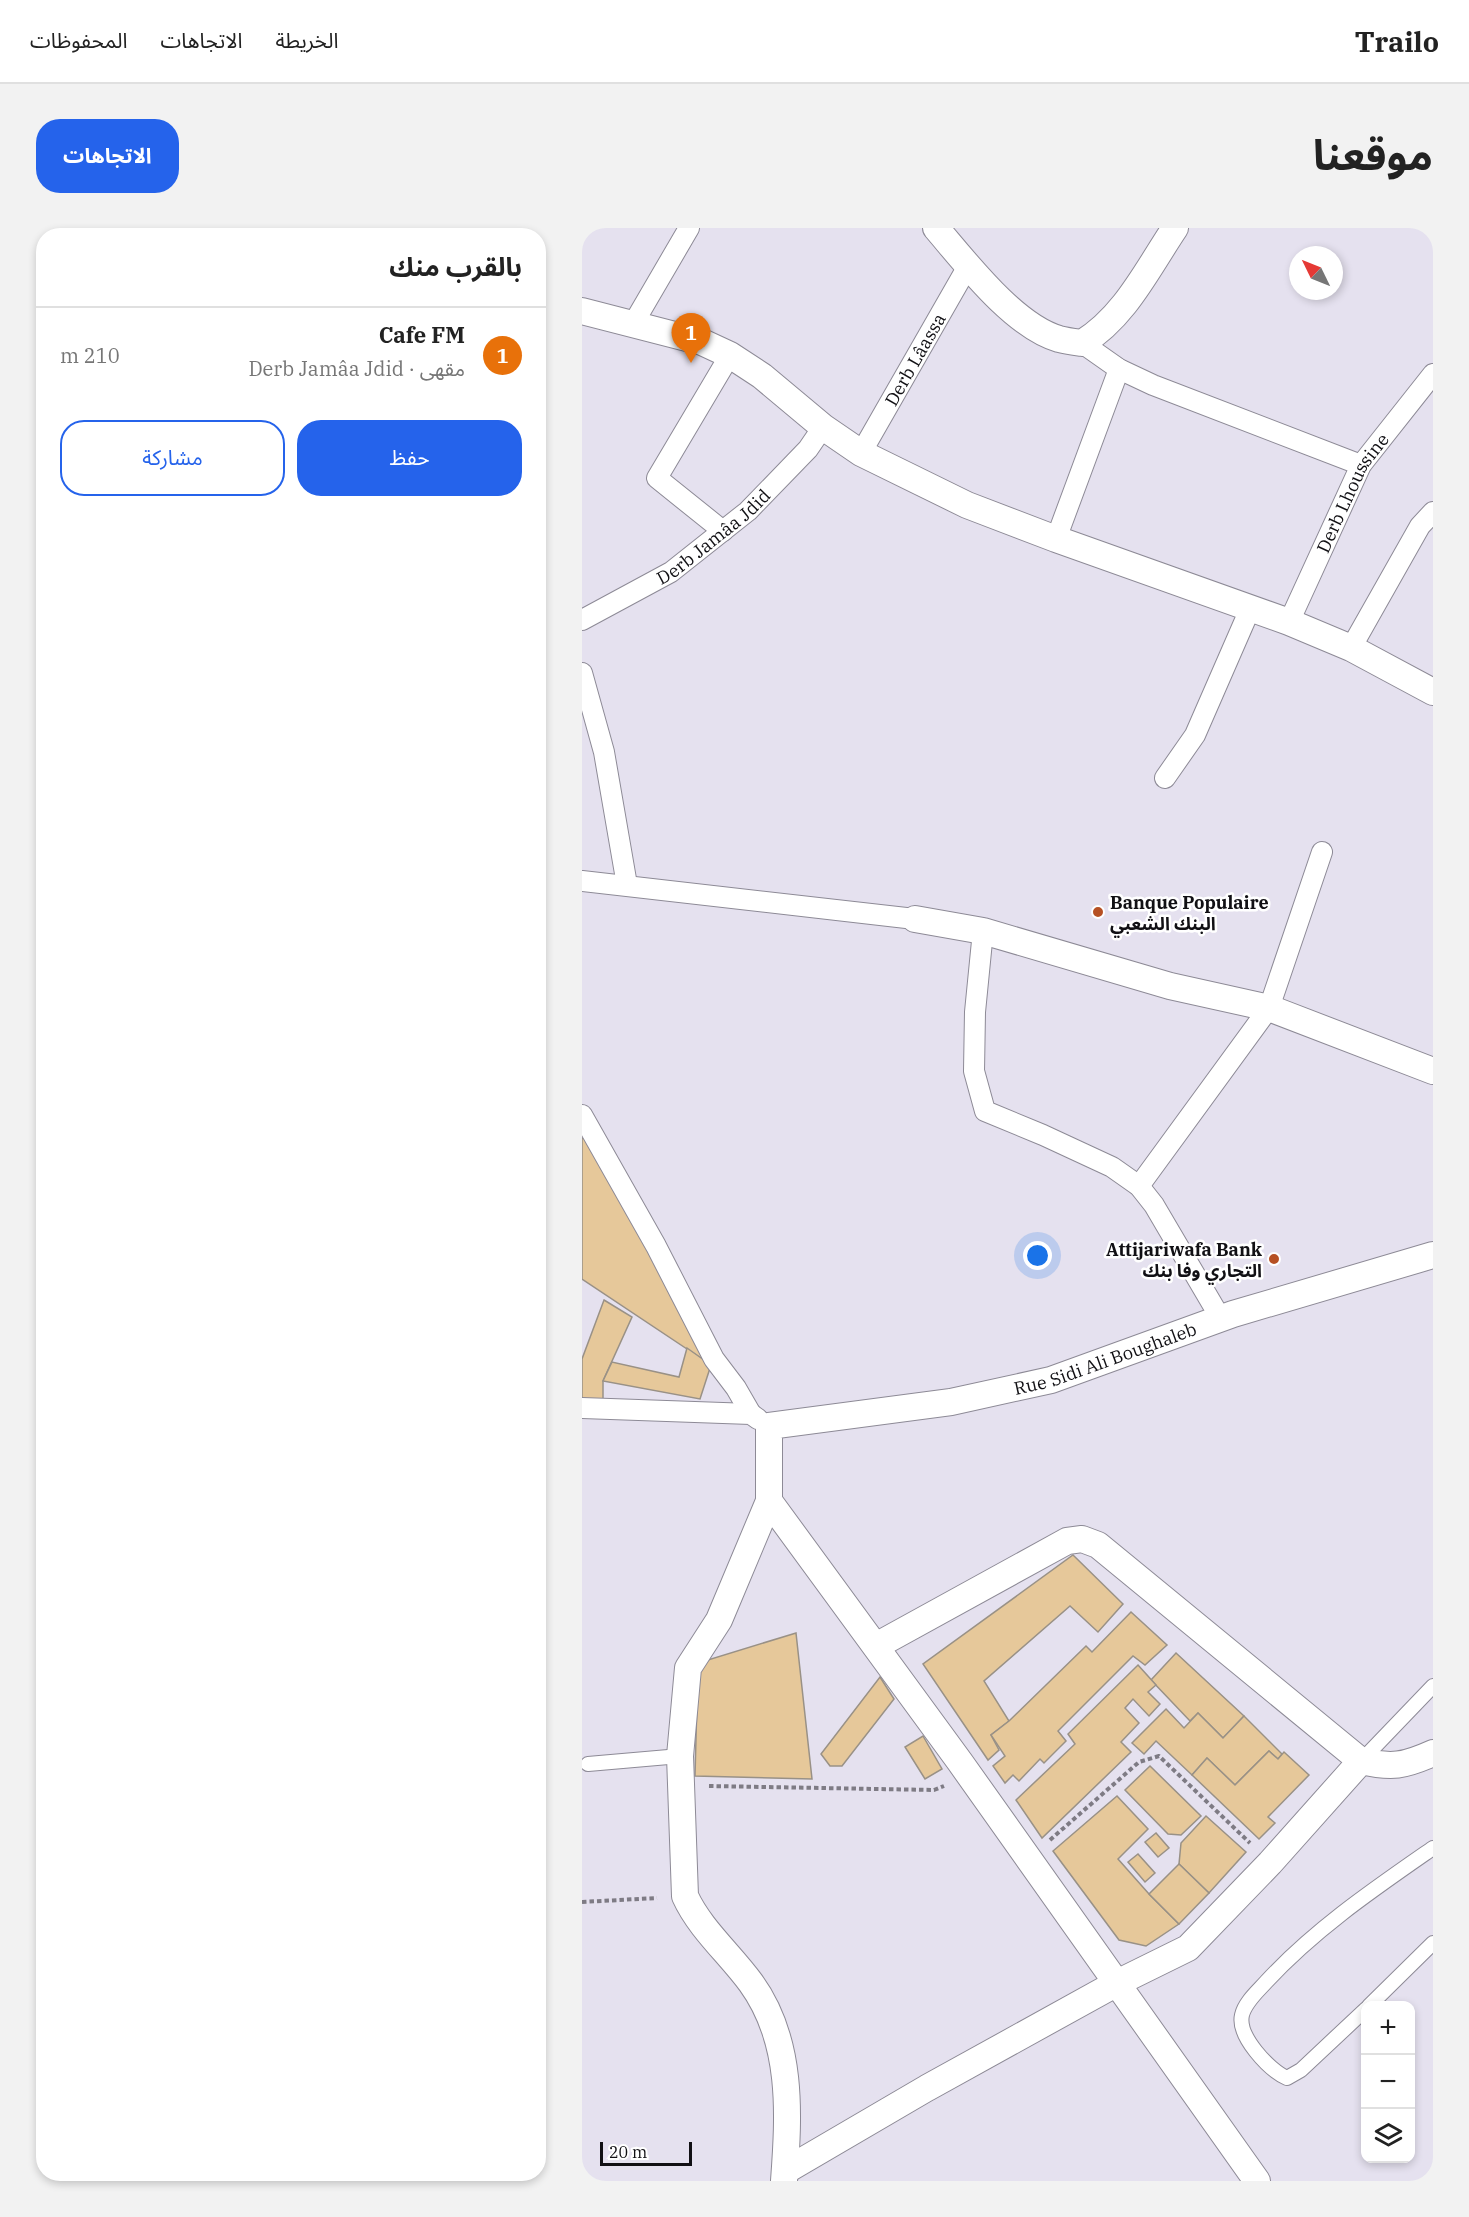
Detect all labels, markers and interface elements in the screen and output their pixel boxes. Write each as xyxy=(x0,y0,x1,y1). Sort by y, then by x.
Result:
text: Trailo xyxy=(1355,23,1439,60)
text: المحفوظات xyxy=(30,26,127,54)
text: الاتجاهات xyxy=(160,26,242,54)
text: الخريطة xyxy=(275,26,338,54)
button: الاتجاهات xyxy=(36,119,179,193)
text: موقعنا xyxy=(1313,127,1433,182)
north arrow xyxy=(1289,246,1343,300)
text: بالقرب منك xyxy=(389,249,522,283)
street label: Derb Lâassa xyxy=(879,309,950,410)
pin: 1 xyxy=(672,314,710,363)
text: Cafe FM xyxy=(379,320,465,349)
text: 210 m xyxy=(60,342,120,369)
text: 1 xyxy=(497,342,509,369)
text: مقهى · Derb Jamâa Jdid xyxy=(249,355,465,382)
button: مشاركة xyxy=(60,420,285,496)
button: حفظ xyxy=(297,420,522,496)
street label: Derb Lhoussine xyxy=(1311,428,1393,556)
street label: Derb Jamâa Jdid xyxy=(652,484,775,589)
place label: Banque Populaire البنك الشعبي xyxy=(1110,891,1269,938)
marker: Banque Populaire البنك الشعبي xyxy=(1091,905,1105,919)
place label: Attijariwafa Bank التجاري وفا بنك xyxy=(1106,1238,1263,1285)
your location xyxy=(1023,1241,1052,1270)
marker: Attijariwafa Bank التجاري وفا بنك xyxy=(1267,1252,1281,1266)
street label: Rue Sidi Ali Boughaleb xyxy=(1012,1317,1200,1399)
map controls xyxy=(1361,2001,1415,2163)
button: + xyxy=(1361,2001,1415,2055)
button: − xyxy=(1361,2055,1415,2109)
button: layers xyxy=(1361,2109,1415,2163)
scale bar xyxy=(600,2139,692,2166)
text: 20 m xyxy=(609,2142,647,2162)

